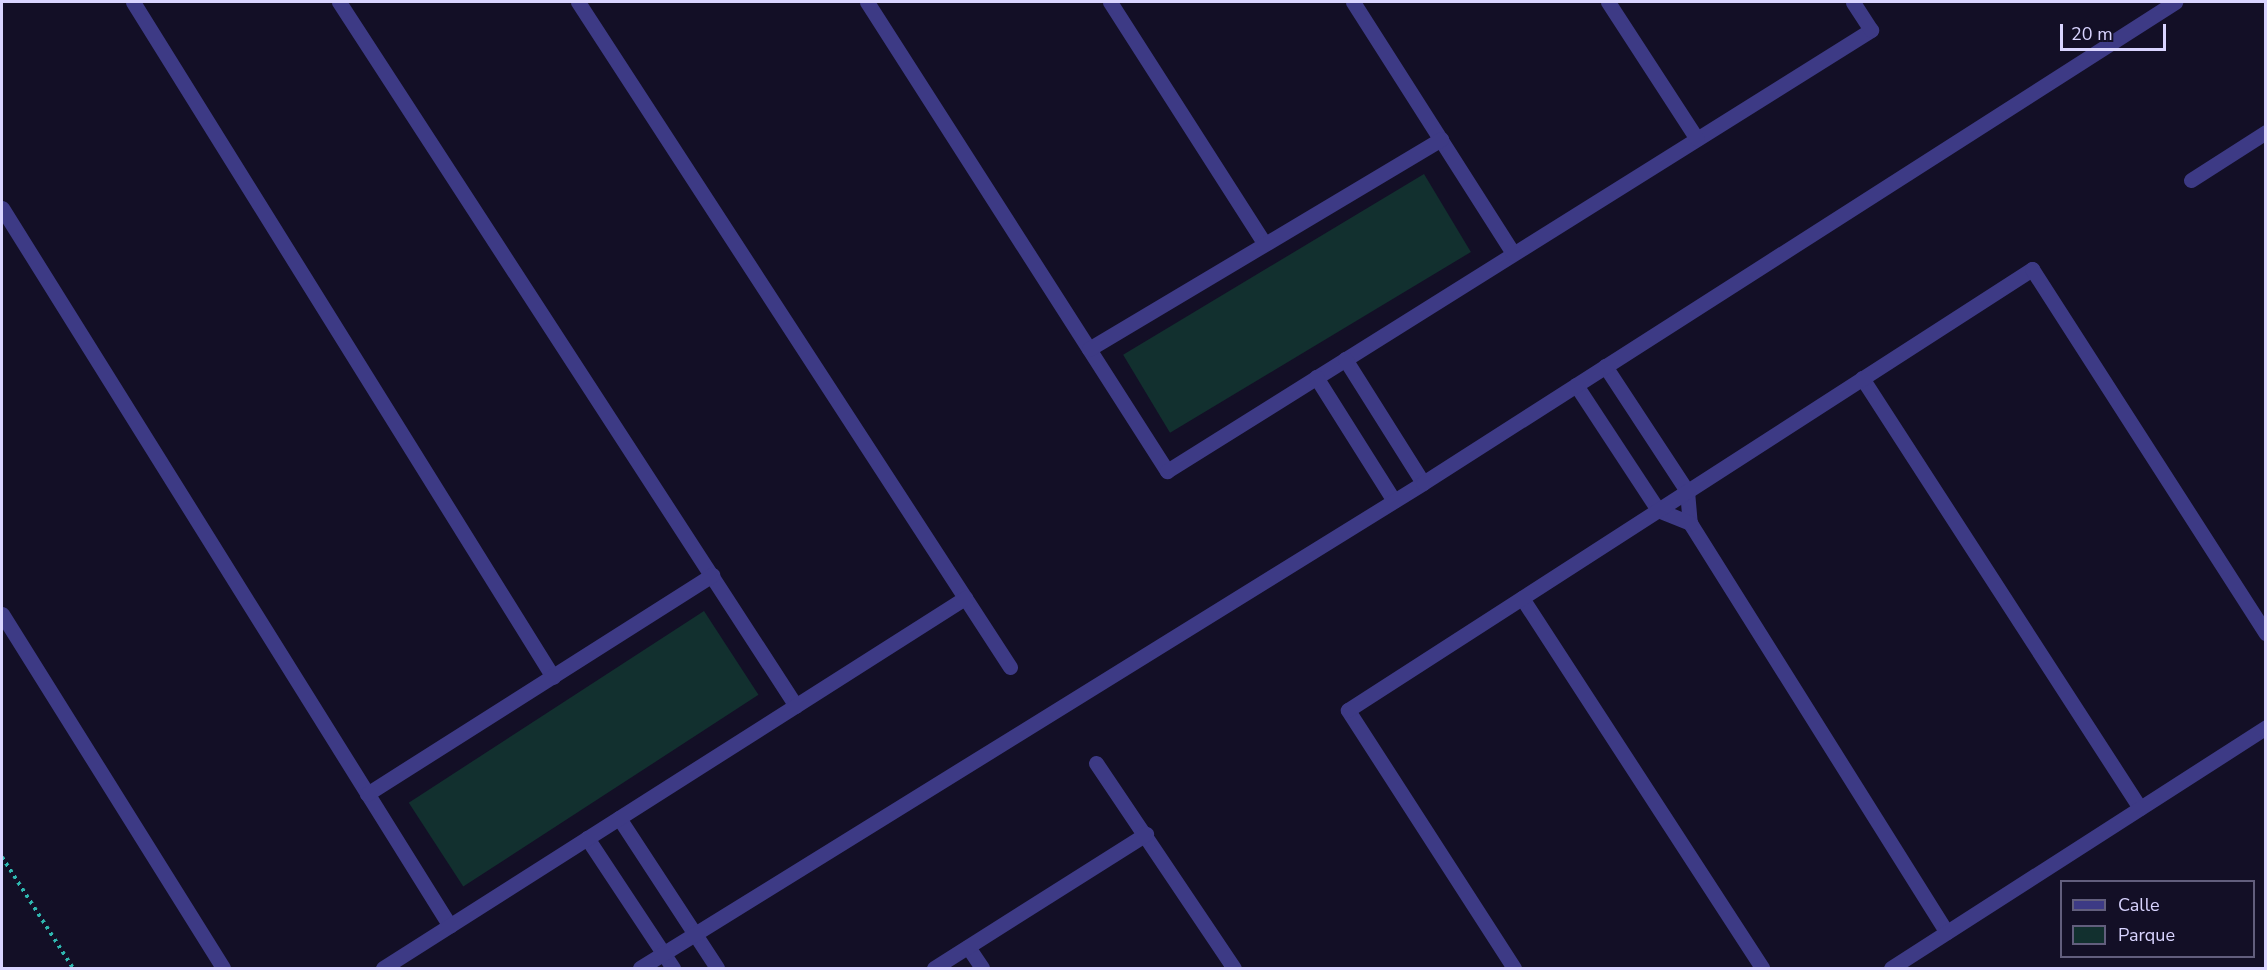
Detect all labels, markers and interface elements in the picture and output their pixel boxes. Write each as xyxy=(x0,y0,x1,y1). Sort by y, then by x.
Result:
scale bar xyxy=(2063,12,2170,50)
text: 20 m xyxy=(2071,22,2113,46)
legend xyxy=(2060,880,2255,958)
text: Calle xyxy=(2118,893,2160,917)
text: Parque xyxy=(2118,923,2175,947)

